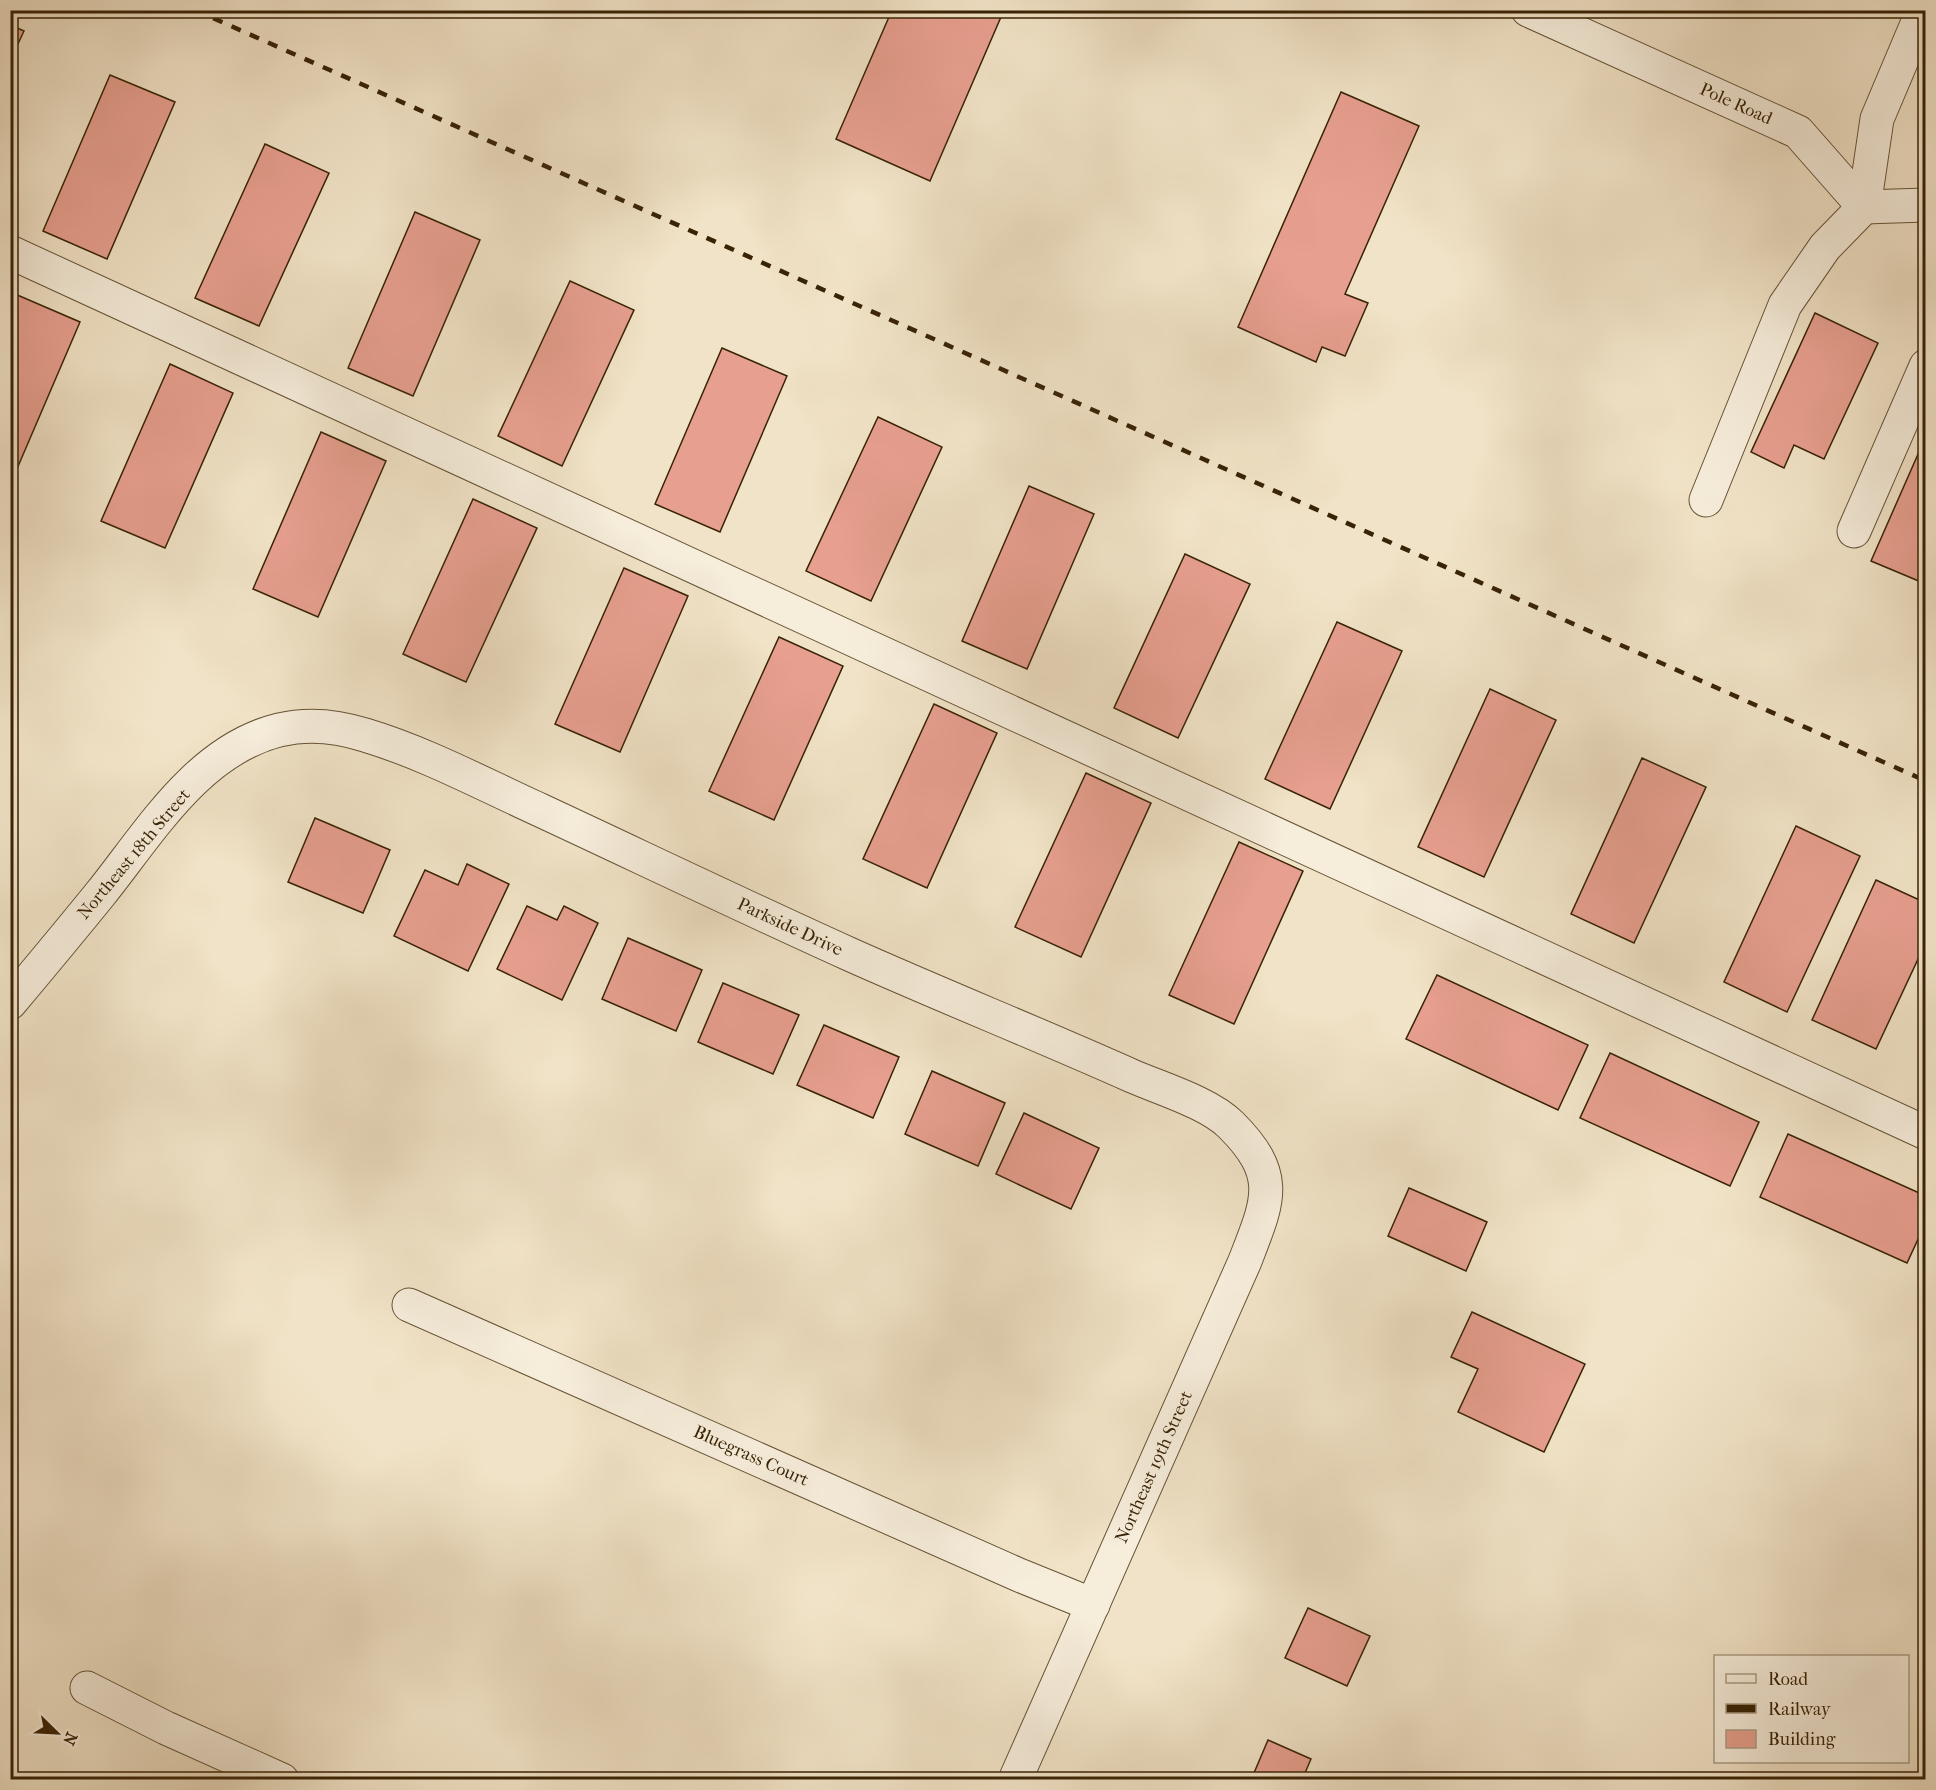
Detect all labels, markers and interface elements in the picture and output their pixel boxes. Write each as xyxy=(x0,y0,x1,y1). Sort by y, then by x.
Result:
street label: Pole Road xyxy=(1697,79,1776,129)
street label: Northeast 18th Street xyxy=(73,784,195,924)
street label: Parkside Drive xyxy=(734,893,846,961)
street label: Northeast 19th Street xyxy=(1111,1387,1197,1546)
street label: Bluegrass Court xyxy=(690,1421,812,1491)
legend xyxy=(1714,1655,1909,1763)
text: Road xyxy=(1768,1669,1808,1690)
text: Railway xyxy=(1768,1699,1832,1720)
north arrow xyxy=(27,1703,87,1763)
text: N xyxy=(59,1729,81,1749)
text: Building xyxy=(1768,1729,1836,1750)

